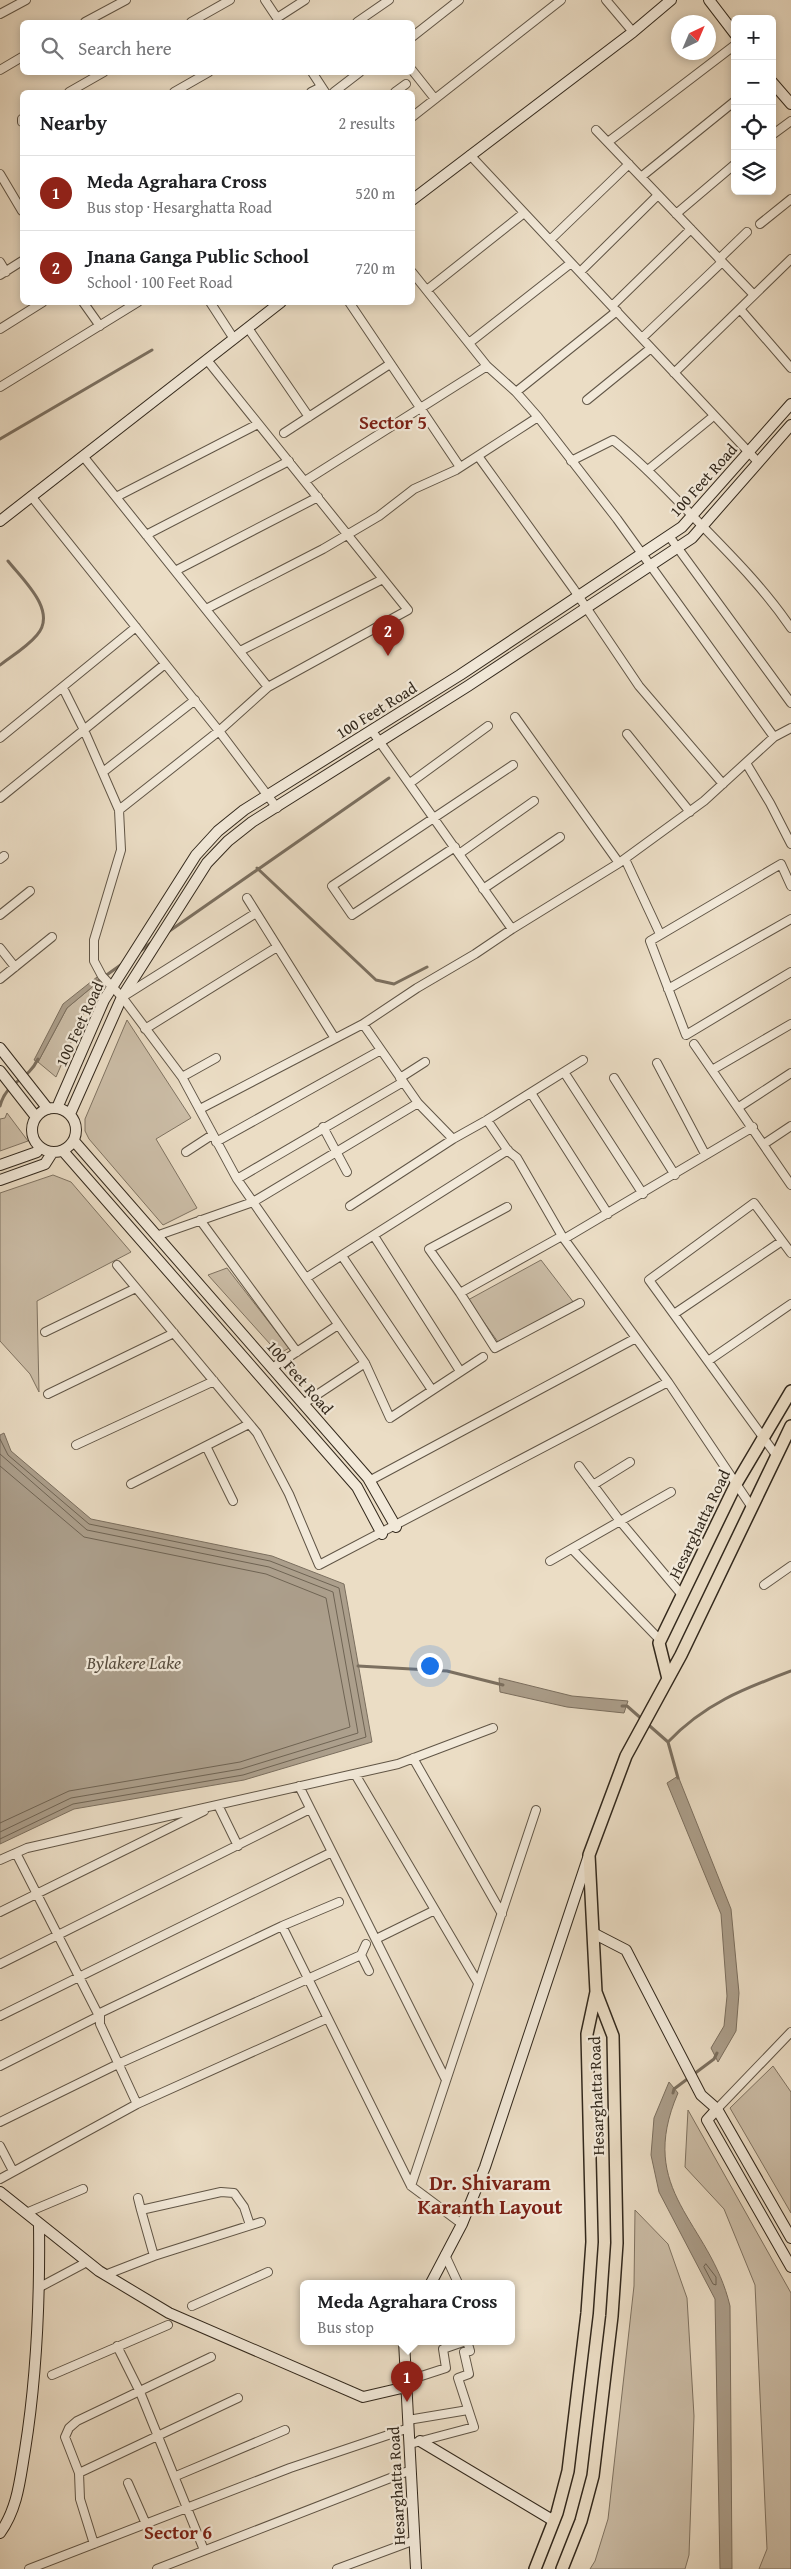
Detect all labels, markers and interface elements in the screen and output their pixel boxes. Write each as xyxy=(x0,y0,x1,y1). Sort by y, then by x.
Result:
north arrow xyxy=(671,15,716,60)
map controls xyxy=(731,15,776,195)
button: + xyxy=(731,15,776,60)
search box xyxy=(20,20,415,75)
icon: search xyxy=(38,34,66,62)
text: Search here xyxy=(78,34,172,62)
button: − xyxy=(731,60,776,105)
button: locate xyxy=(731,105,776,150)
text: Nearby xyxy=(40,107,107,138)
text: 2 results xyxy=(338,111,395,135)
button: layers xyxy=(731,150,776,195)
text: Meda Agrahara Cross xyxy=(87,167,267,195)
text: 1 xyxy=(52,181,60,205)
text: 520 m xyxy=(355,181,395,205)
text: Bus stop · Hesarghatta Road xyxy=(87,195,272,219)
text: Jnana Ganga Public School xyxy=(87,242,309,270)
text: 2 xyxy=(52,256,60,280)
text: 720 m xyxy=(355,256,395,280)
text: School · 100 Feet Road xyxy=(87,270,233,294)
district label: Sector 5 xyxy=(359,408,427,436)
street label: 100 Feet Road xyxy=(663,438,743,522)
pin: 2 xyxy=(372,615,404,656)
street label: 100 Feet Road xyxy=(331,675,422,744)
street label: 100 Feet Road xyxy=(49,977,109,1071)
street label: 100 Feet Road xyxy=(261,1335,339,1420)
street label: Hesarghatta Road xyxy=(662,1465,736,1583)
water label: Bylakere Lake xyxy=(86,1649,181,1676)
your location xyxy=(417,1653,443,1679)
street label: Hesarghatta Road xyxy=(582,2036,610,2156)
district label: Dr. Shivaram Karanth Layout xyxy=(418,2167,562,2222)
popup xyxy=(300,2280,515,2345)
text: Meda Agrahara Cross xyxy=(318,2287,498,2315)
text: Bus stop xyxy=(318,2315,374,2339)
pin: 1 xyxy=(391,2361,423,2402)
street label: Hesarghatta Road xyxy=(381,2425,411,2546)
district label: Sector 6 xyxy=(144,2518,212,2546)

